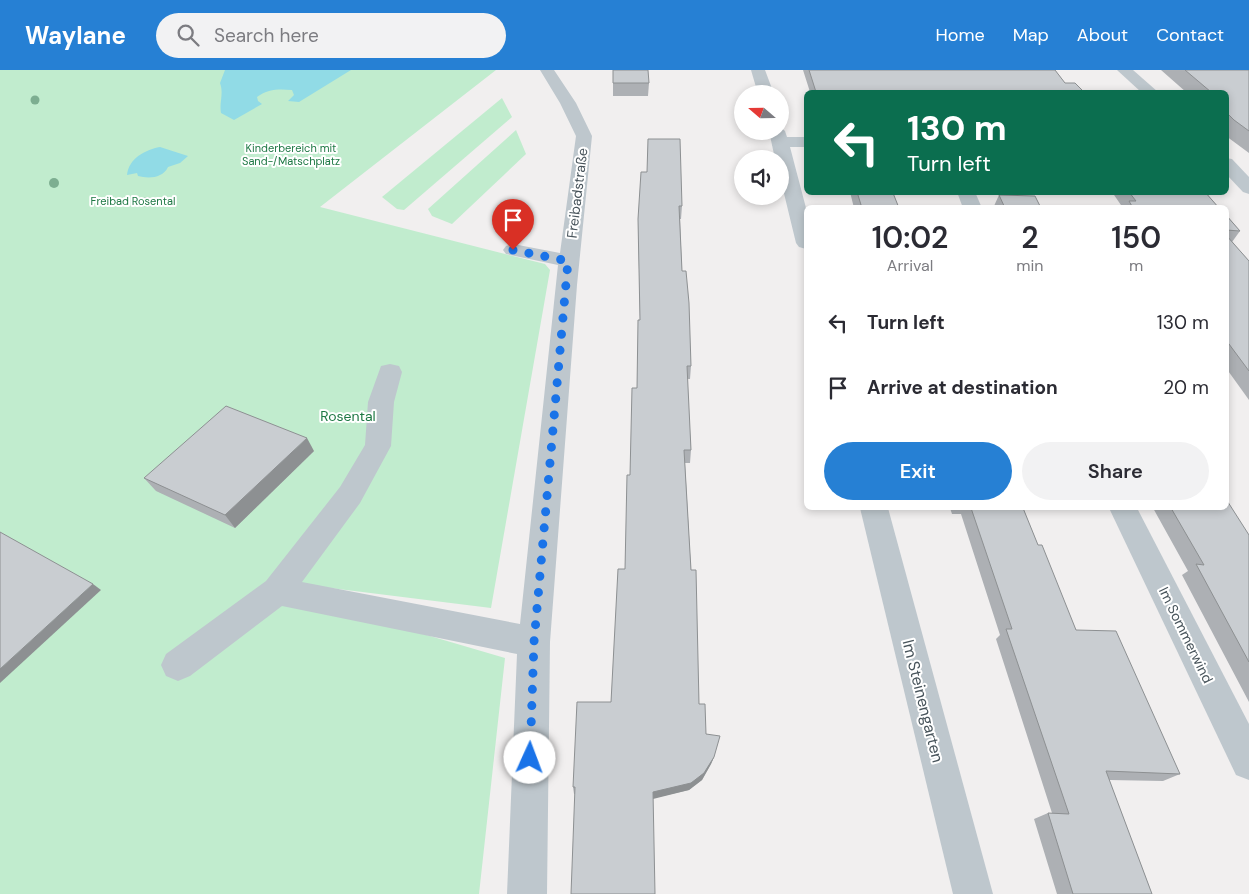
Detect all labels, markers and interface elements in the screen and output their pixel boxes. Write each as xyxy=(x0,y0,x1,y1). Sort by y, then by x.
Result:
search box xyxy=(156,13,506,58)
text: Waylane xyxy=(25,20,126,51)
icon: search xyxy=(174,21,202,49)
text: Search here xyxy=(214,23,319,48)
text: Home xyxy=(935,23,985,47)
text: Map xyxy=(1013,23,1049,47)
text: About xyxy=(1077,23,1128,47)
text: Contact xyxy=(1156,23,1224,47)
north arrow xyxy=(734,85,789,140)
map controls xyxy=(734,85,789,205)
text: 130 m xyxy=(907,105,1007,151)
icon: left xyxy=(824,110,889,175)
park label: Kinderbereich mit Sand-/Matschplatz xyxy=(242,141,340,168)
street label: Freibadstraße xyxy=(563,147,591,239)
text: Turn left xyxy=(907,149,991,178)
button: sound xyxy=(734,150,789,205)
park label: Freibad Rosental xyxy=(91,194,175,208)
pin xyxy=(492,199,534,250)
icon: arrive xyxy=(499,206,527,234)
text: 10:02 xyxy=(872,218,948,257)
text: 2 xyxy=(1021,218,1038,257)
text: 150 xyxy=(1111,218,1161,257)
text: Arrival xyxy=(887,255,933,276)
text: min xyxy=(1016,255,1043,276)
text: m xyxy=(1129,255,1143,276)
icon: left xyxy=(824,309,852,337)
text: Turn left xyxy=(867,310,945,335)
text: 130 m xyxy=(1157,310,1209,335)
icon: arrive xyxy=(824,374,852,402)
text: Arrive at destination xyxy=(867,375,1058,400)
text: 20 m xyxy=(1163,375,1209,400)
park label: Rosental xyxy=(320,407,376,425)
button: Exit xyxy=(824,442,1012,500)
button: Share xyxy=(1022,442,1209,500)
street label: Im Sommerwind xyxy=(1155,584,1217,686)
street label: Im Steinengarten xyxy=(898,637,948,765)
position arrow xyxy=(503,731,555,783)

